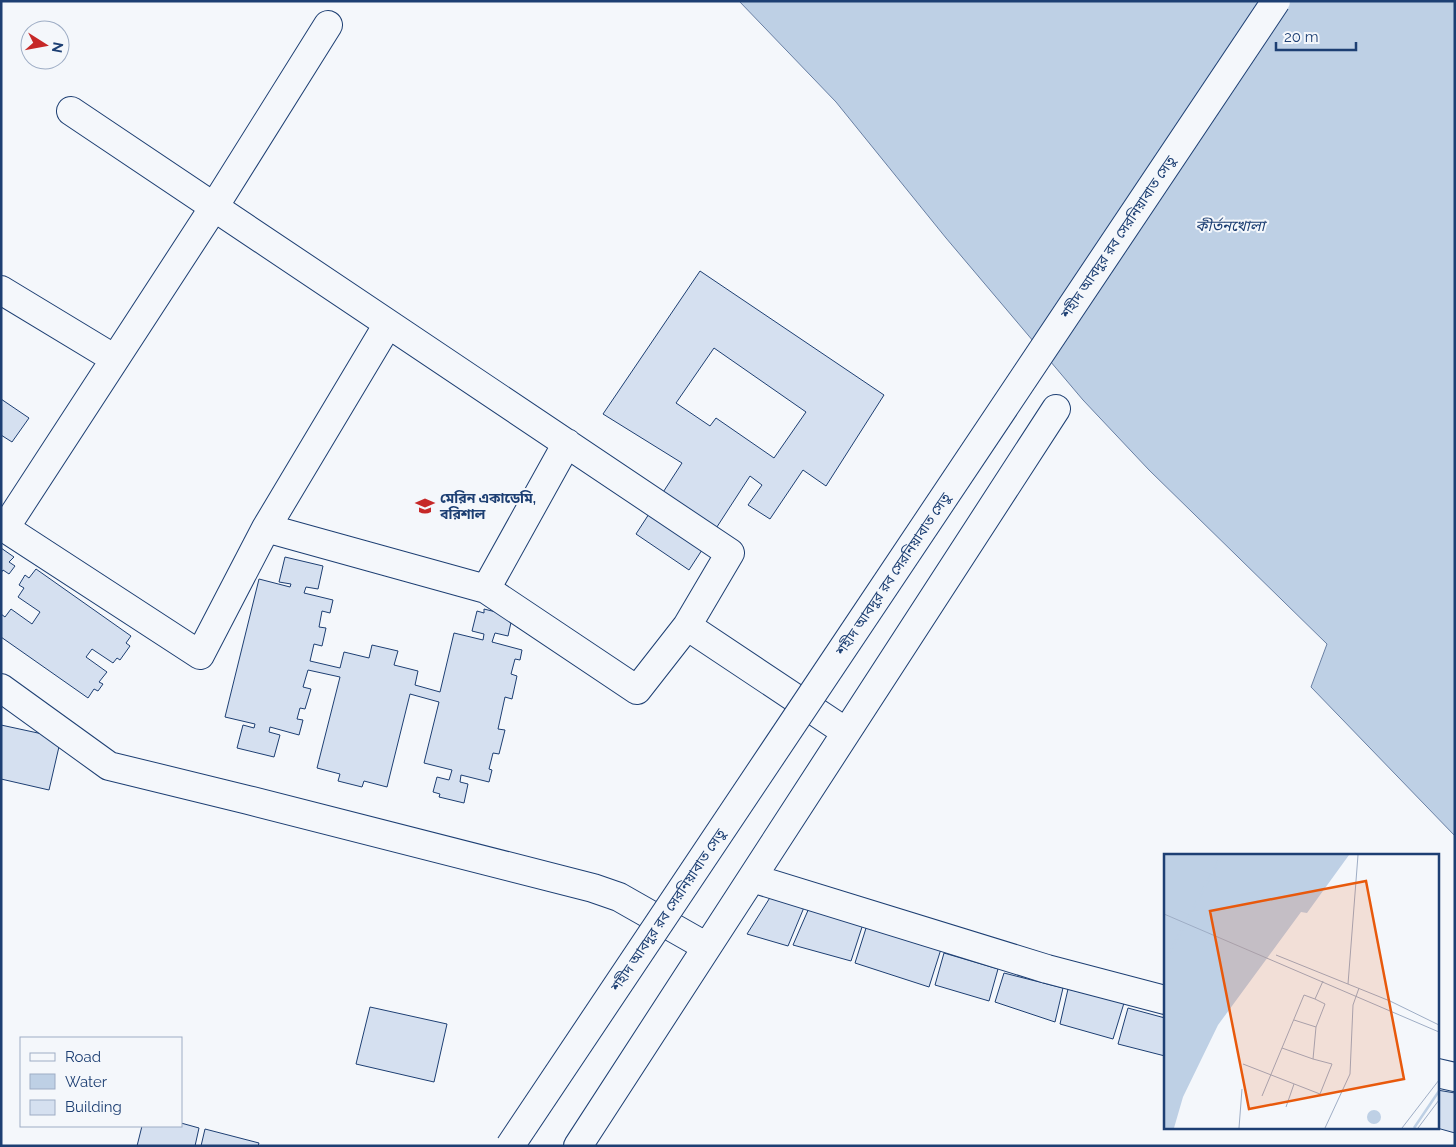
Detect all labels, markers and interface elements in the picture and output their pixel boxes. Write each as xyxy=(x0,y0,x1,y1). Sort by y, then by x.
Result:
north arrow xyxy=(20,20,70,70)
scale bar xyxy=(1276,20,1356,52)
text: 20 m xyxy=(1284,28,1319,46)
text: N xyxy=(49,41,67,54)
street label: শহীদ আবদুর রব সেরনিয়াবাত সেতু xyxy=(1057,152,1180,323)
water label: কীর্তনখোলা xyxy=(1195,217,1268,235)
street label: শহীদ আবদুর রব সেরনিয়াবাত সেতু xyxy=(832,489,955,660)
place label: মেরিন একাডেমি, বরিশাল xyxy=(439,490,536,522)
school or university icon: মেরিন একাডেমি, বরিশাল xyxy=(414,495,436,517)
street label: শহীদ আবদুর রব সেরনিয়াবাত সেতু xyxy=(607,825,730,996)
inset map xyxy=(1164,854,1438,1130)
legend xyxy=(20,1037,182,1127)
text: Road xyxy=(65,1048,101,1066)
text: Water xyxy=(65,1073,108,1091)
text: Building xyxy=(65,1098,122,1116)

